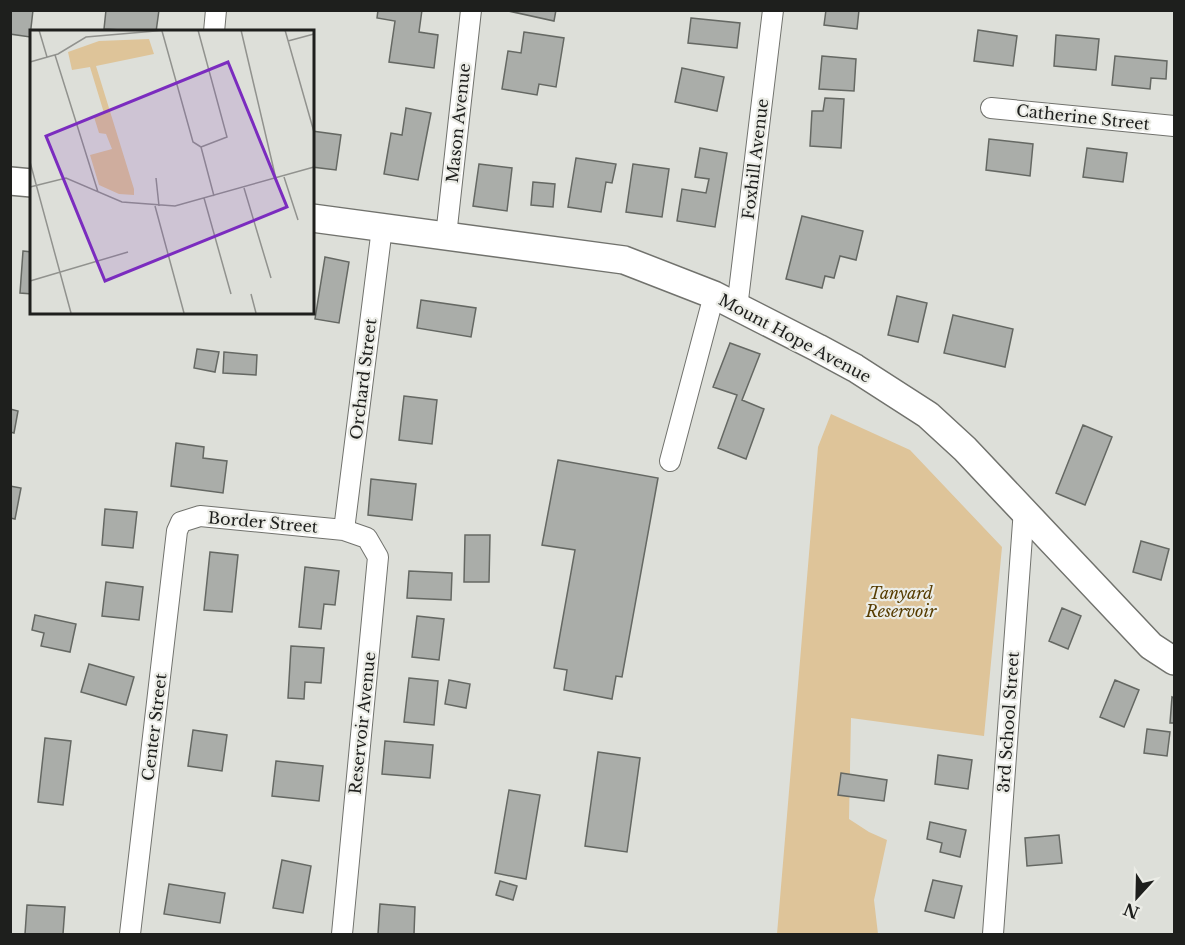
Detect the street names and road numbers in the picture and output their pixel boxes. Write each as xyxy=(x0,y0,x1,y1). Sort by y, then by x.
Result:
street label: Mason Avenue xyxy=(442,62,474,184)
street label: Foxhill Avenue xyxy=(738,97,772,221)
street label: Catherine Street xyxy=(1015,100,1151,134)
street label: Mount Hope Avenue xyxy=(715,289,875,387)
street label: Orchard Street xyxy=(346,317,380,441)
street label: Border Street xyxy=(207,507,319,537)
street label: Reservoir Avenue xyxy=(345,651,379,795)
street label: 3rd School Street xyxy=(993,651,1023,793)
street label: Center Street xyxy=(137,672,171,782)

